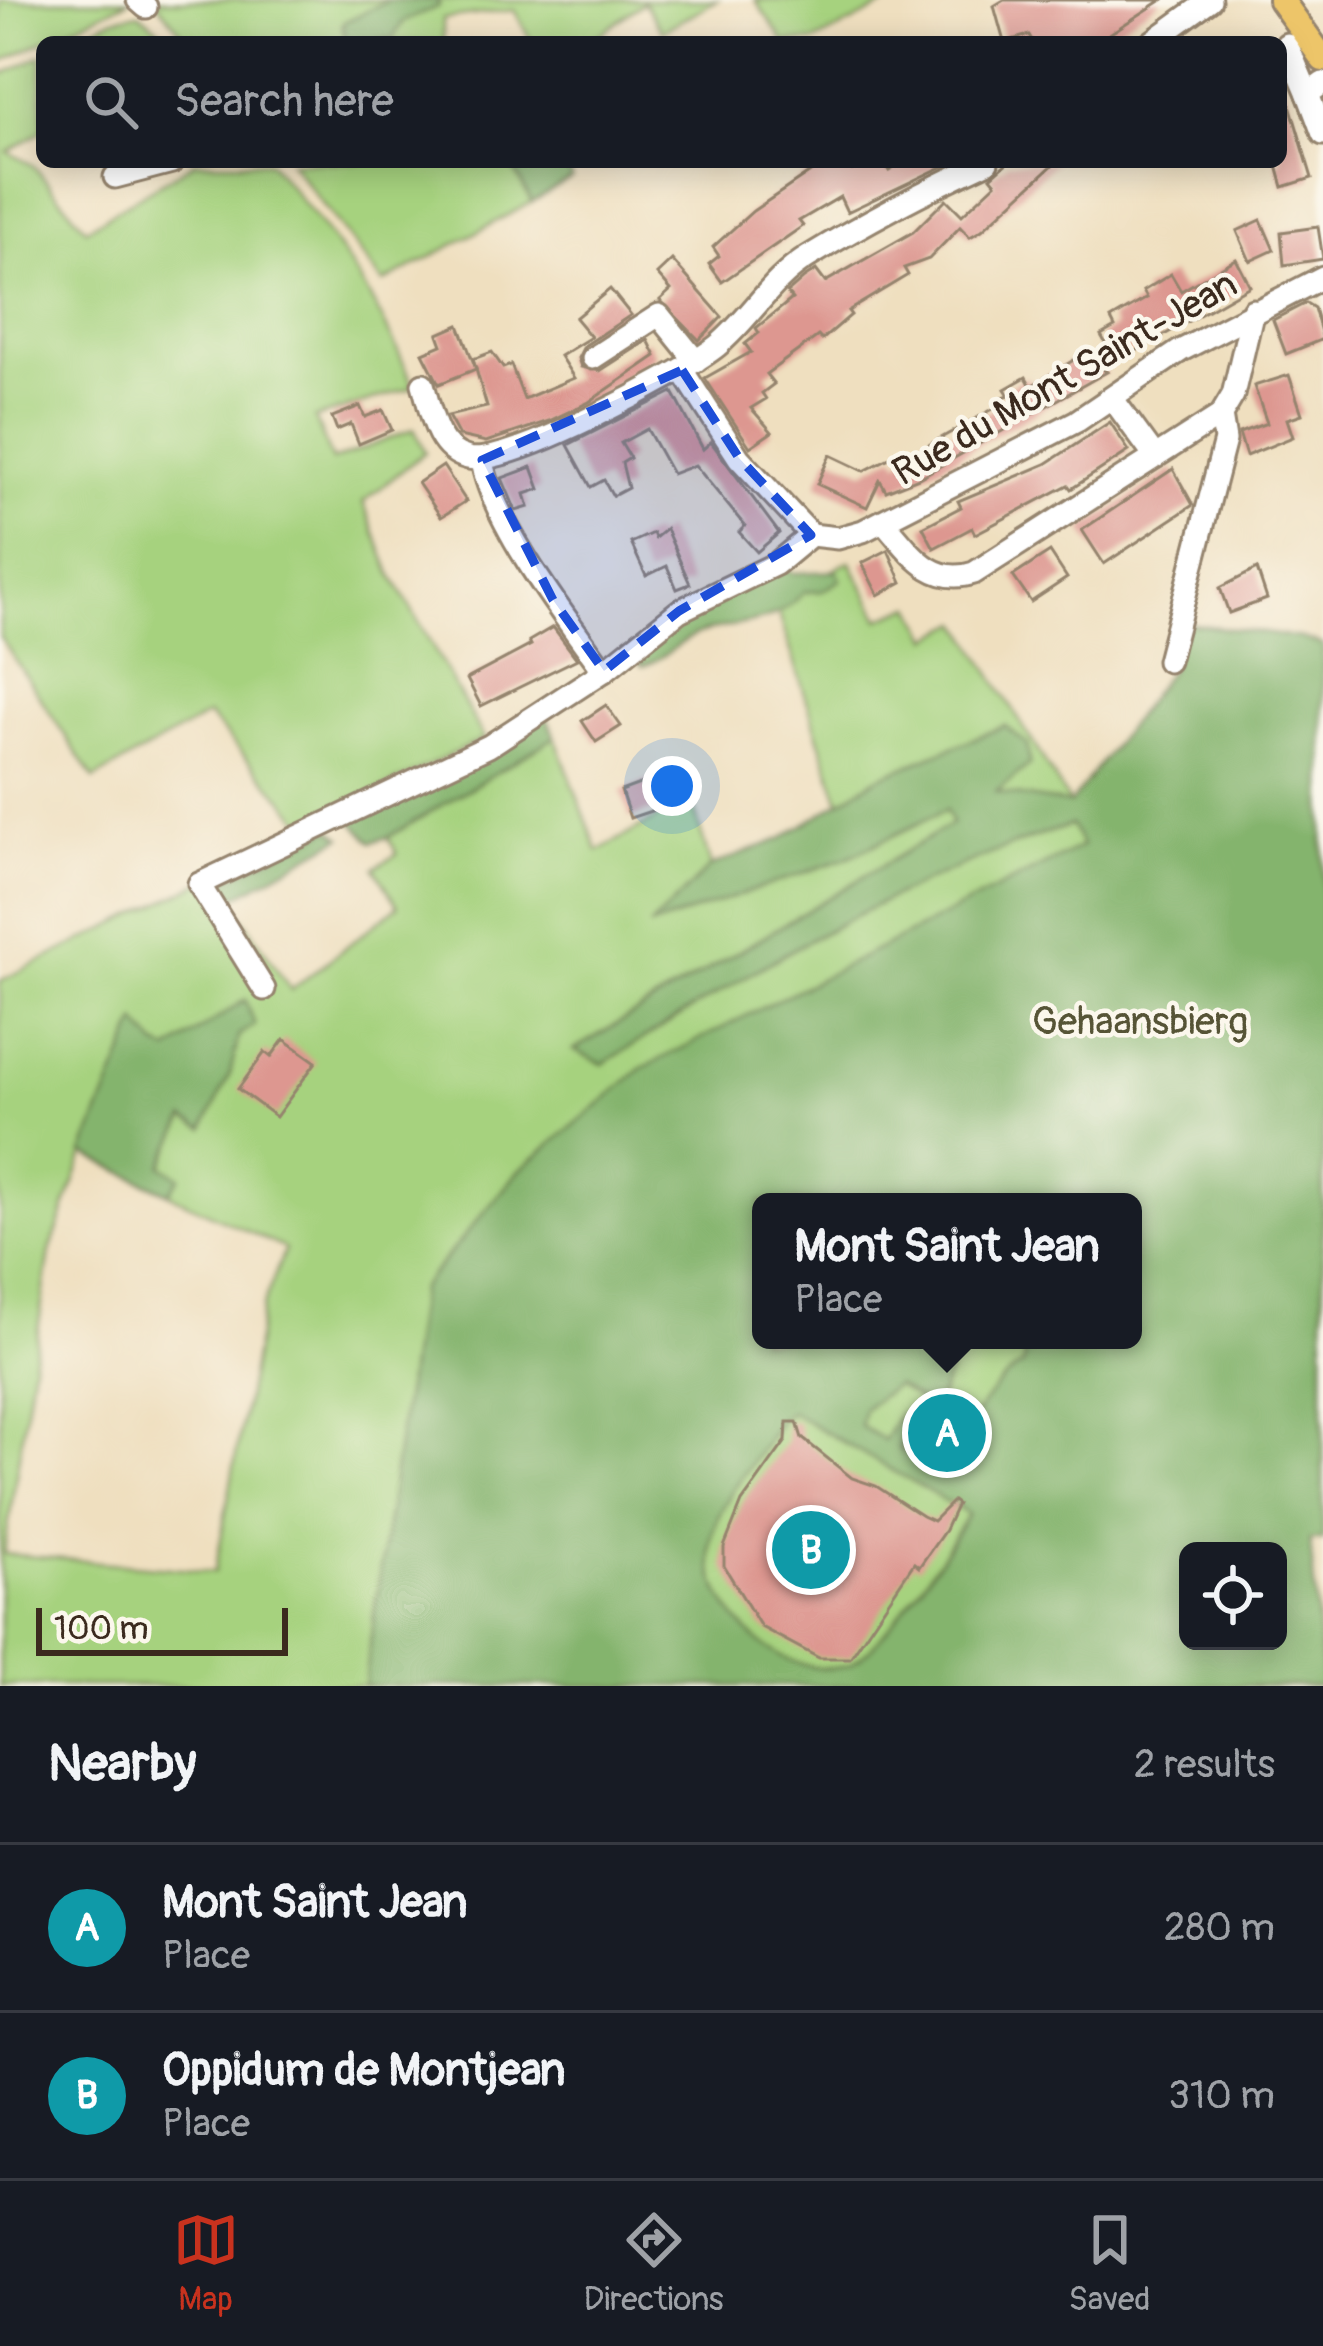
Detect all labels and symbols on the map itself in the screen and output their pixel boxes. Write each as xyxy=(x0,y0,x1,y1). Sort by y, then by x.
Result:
street label: Rue du Mont Saint-Jean xyxy=(884,260,1246,497)
your location xyxy=(642,756,702,816)
park label: Gehaansbierg xyxy=(1032,997,1248,1046)
pin: A xyxy=(908,1388,986,1478)
pin: B xyxy=(772,1505,850,1595)
scale bar xyxy=(36,1602,288,1655)

